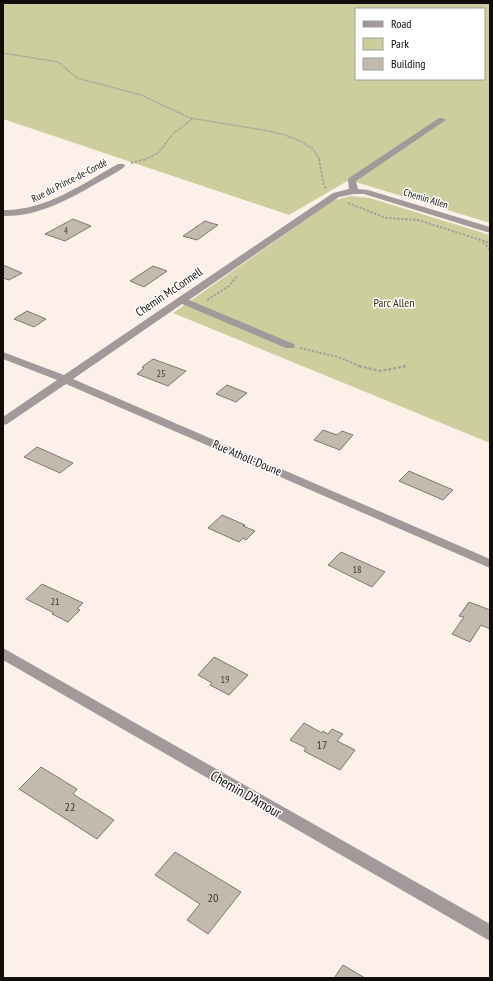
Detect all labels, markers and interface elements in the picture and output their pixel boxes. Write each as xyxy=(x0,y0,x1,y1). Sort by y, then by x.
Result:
legend xyxy=(355,8,485,80)
text: Road xyxy=(391,16,411,31)
text: Park xyxy=(391,36,409,51)
text: Building xyxy=(391,56,426,71)
street label: Rue du Prince-de-Condé xyxy=(29,156,109,205)
street label: Chemin Allen xyxy=(402,186,450,211)
house number: 4 xyxy=(64,225,68,236)
street label: Chemin McConnell xyxy=(132,264,205,319)
park label: Parc Allen xyxy=(374,295,414,310)
house number: 25 xyxy=(157,367,166,380)
street label: Rue Atholl-Doune xyxy=(210,436,284,479)
house number: 18 xyxy=(353,563,362,576)
house number: 21 xyxy=(51,595,60,608)
house number: 19 xyxy=(221,673,230,686)
house number: 17 xyxy=(317,737,327,752)
street label: Chemin D'Amour xyxy=(207,766,285,822)
house number: 22 xyxy=(65,799,75,814)
house number: 20 xyxy=(208,890,218,905)

